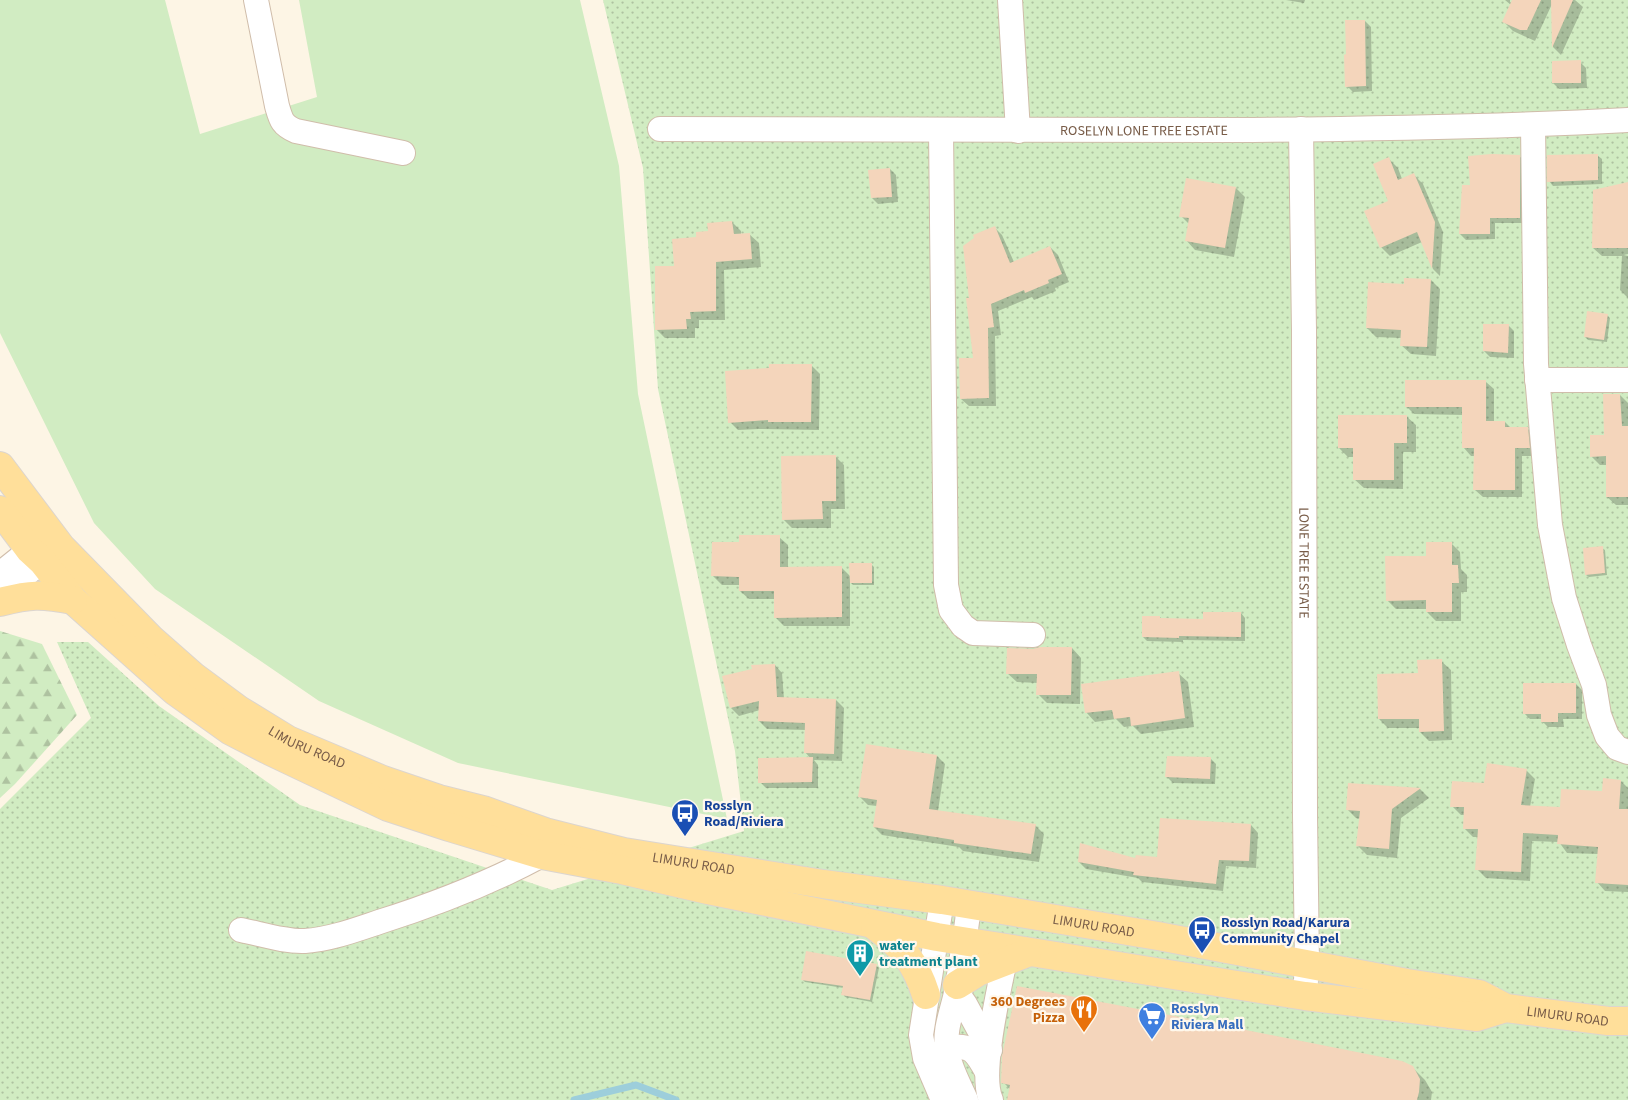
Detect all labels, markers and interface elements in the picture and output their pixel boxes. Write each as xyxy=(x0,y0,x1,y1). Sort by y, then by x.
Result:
street label: ROSELYN LONE TREE ESTATE xyxy=(1060,121,1228,141)
street label: LONE TREE ESTATE xyxy=(1293,507,1314,619)
street label: LIMURU ROAD xyxy=(264,721,348,774)
place label: Rosslyn Road/Riviera xyxy=(704,796,784,832)
bus stop icon: Rosslyn Road/Riviera xyxy=(670,798,700,837)
street label: LIMURU ROAD xyxy=(651,848,736,881)
street label: LIMURU ROAD xyxy=(1051,910,1136,943)
place label: Rosslyn Road/Karura Community Chapel xyxy=(1221,913,1350,949)
bus stop icon: Rosslyn Road/Karura Community Chapel xyxy=(1187,915,1217,954)
place label: water treatment plant xyxy=(879,936,978,972)
building icon: water treatment plant xyxy=(845,938,875,977)
place label: 360 Degrees Pizza xyxy=(990,992,1065,1028)
restaurant icon: 360 Degrees Pizza xyxy=(1069,994,1099,1033)
place label: Rosslyn Riviera Mall xyxy=(1171,999,1243,1035)
supermarket icon: Rosslyn Riviera Mall xyxy=(1137,1001,1167,1040)
street label: LIMURU ROAD xyxy=(1525,1002,1610,1032)

